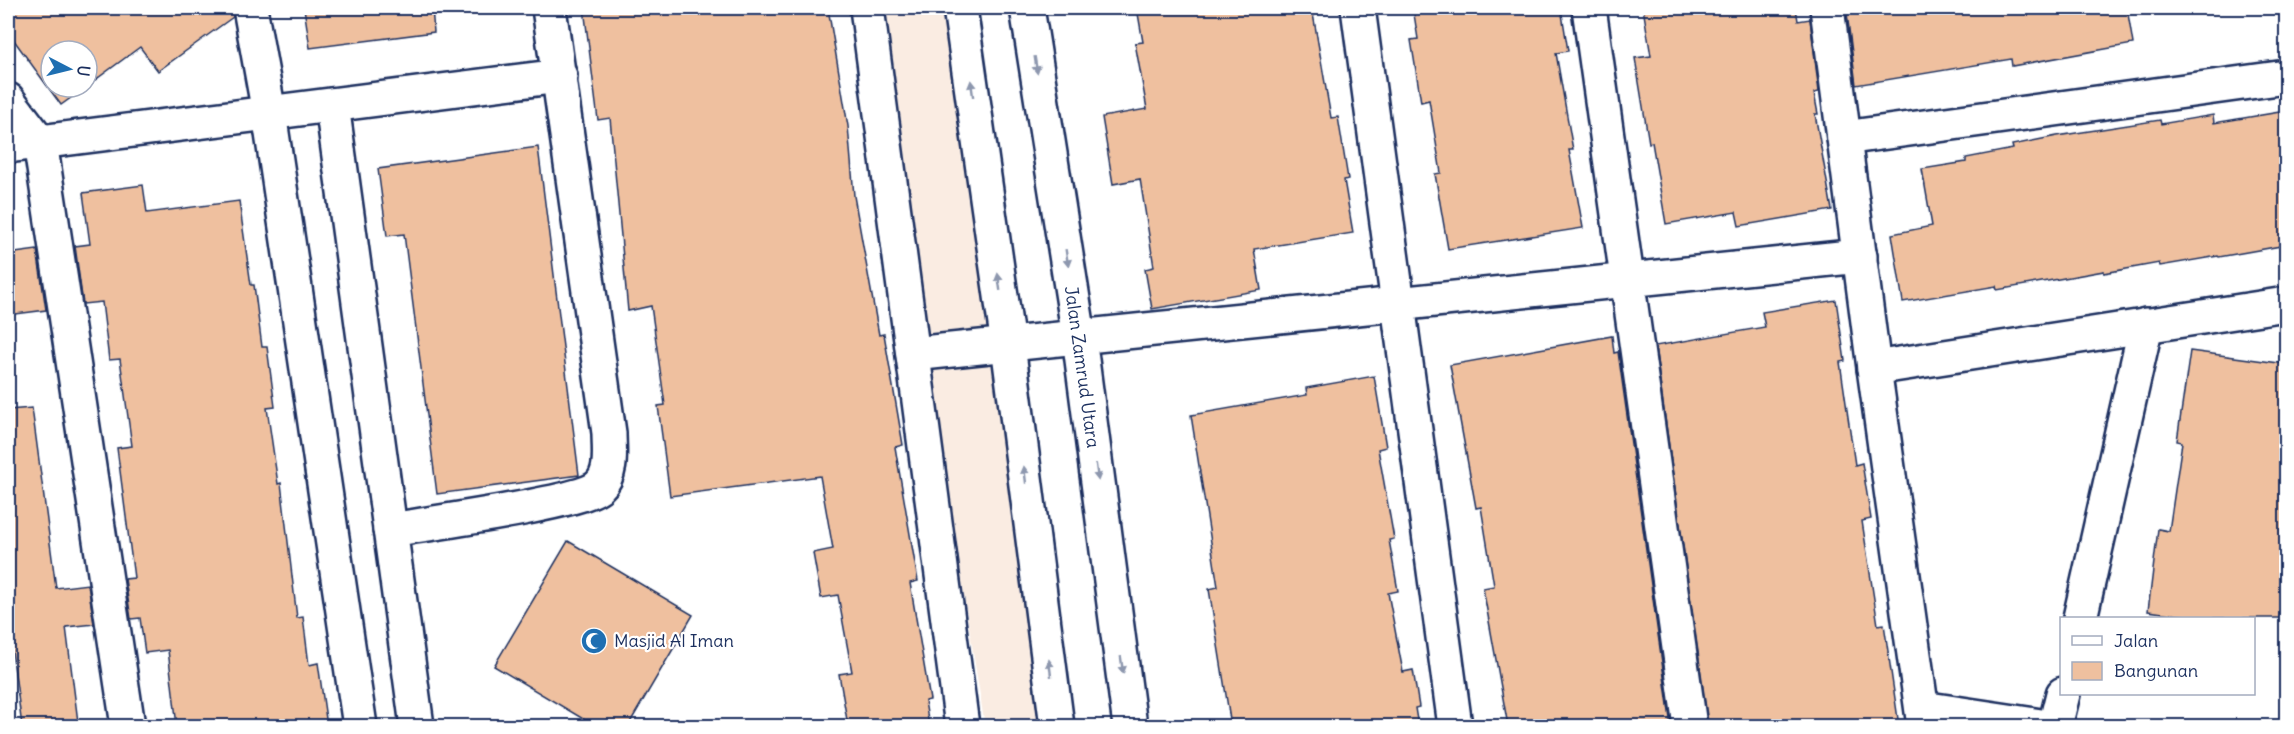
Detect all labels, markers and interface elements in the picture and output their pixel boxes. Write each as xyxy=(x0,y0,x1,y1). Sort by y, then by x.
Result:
north arrow xyxy=(39,39,99,99)
one-way arrow xyxy=(1032,56,1041,75)
text: U xyxy=(73,64,94,77)
one-way arrow xyxy=(967,79,976,98)
one-way arrow xyxy=(1062,249,1071,268)
one-way arrow xyxy=(994,272,1003,291)
street label: Jalan Zamrud Utara xyxy=(1060,285,1105,449)
one-way arrow xyxy=(1092,462,1101,481)
one-way arrow xyxy=(1020,466,1029,485)
legend xyxy=(2060,617,2255,695)
mosque icon: Masjid Al Iman xyxy=(579,626,609,656)
place label: Masjid Al Iman xyxy=(614,629,734,652)
text: Jalan xyxy=(2114,629,2158,652)
one-way arrow xyxy=(1118,656,1127,675)
one-way arrow xyxy=(1045,659,1054,678)
text: Bangunan xyxy=(2114,659,2198,682)

